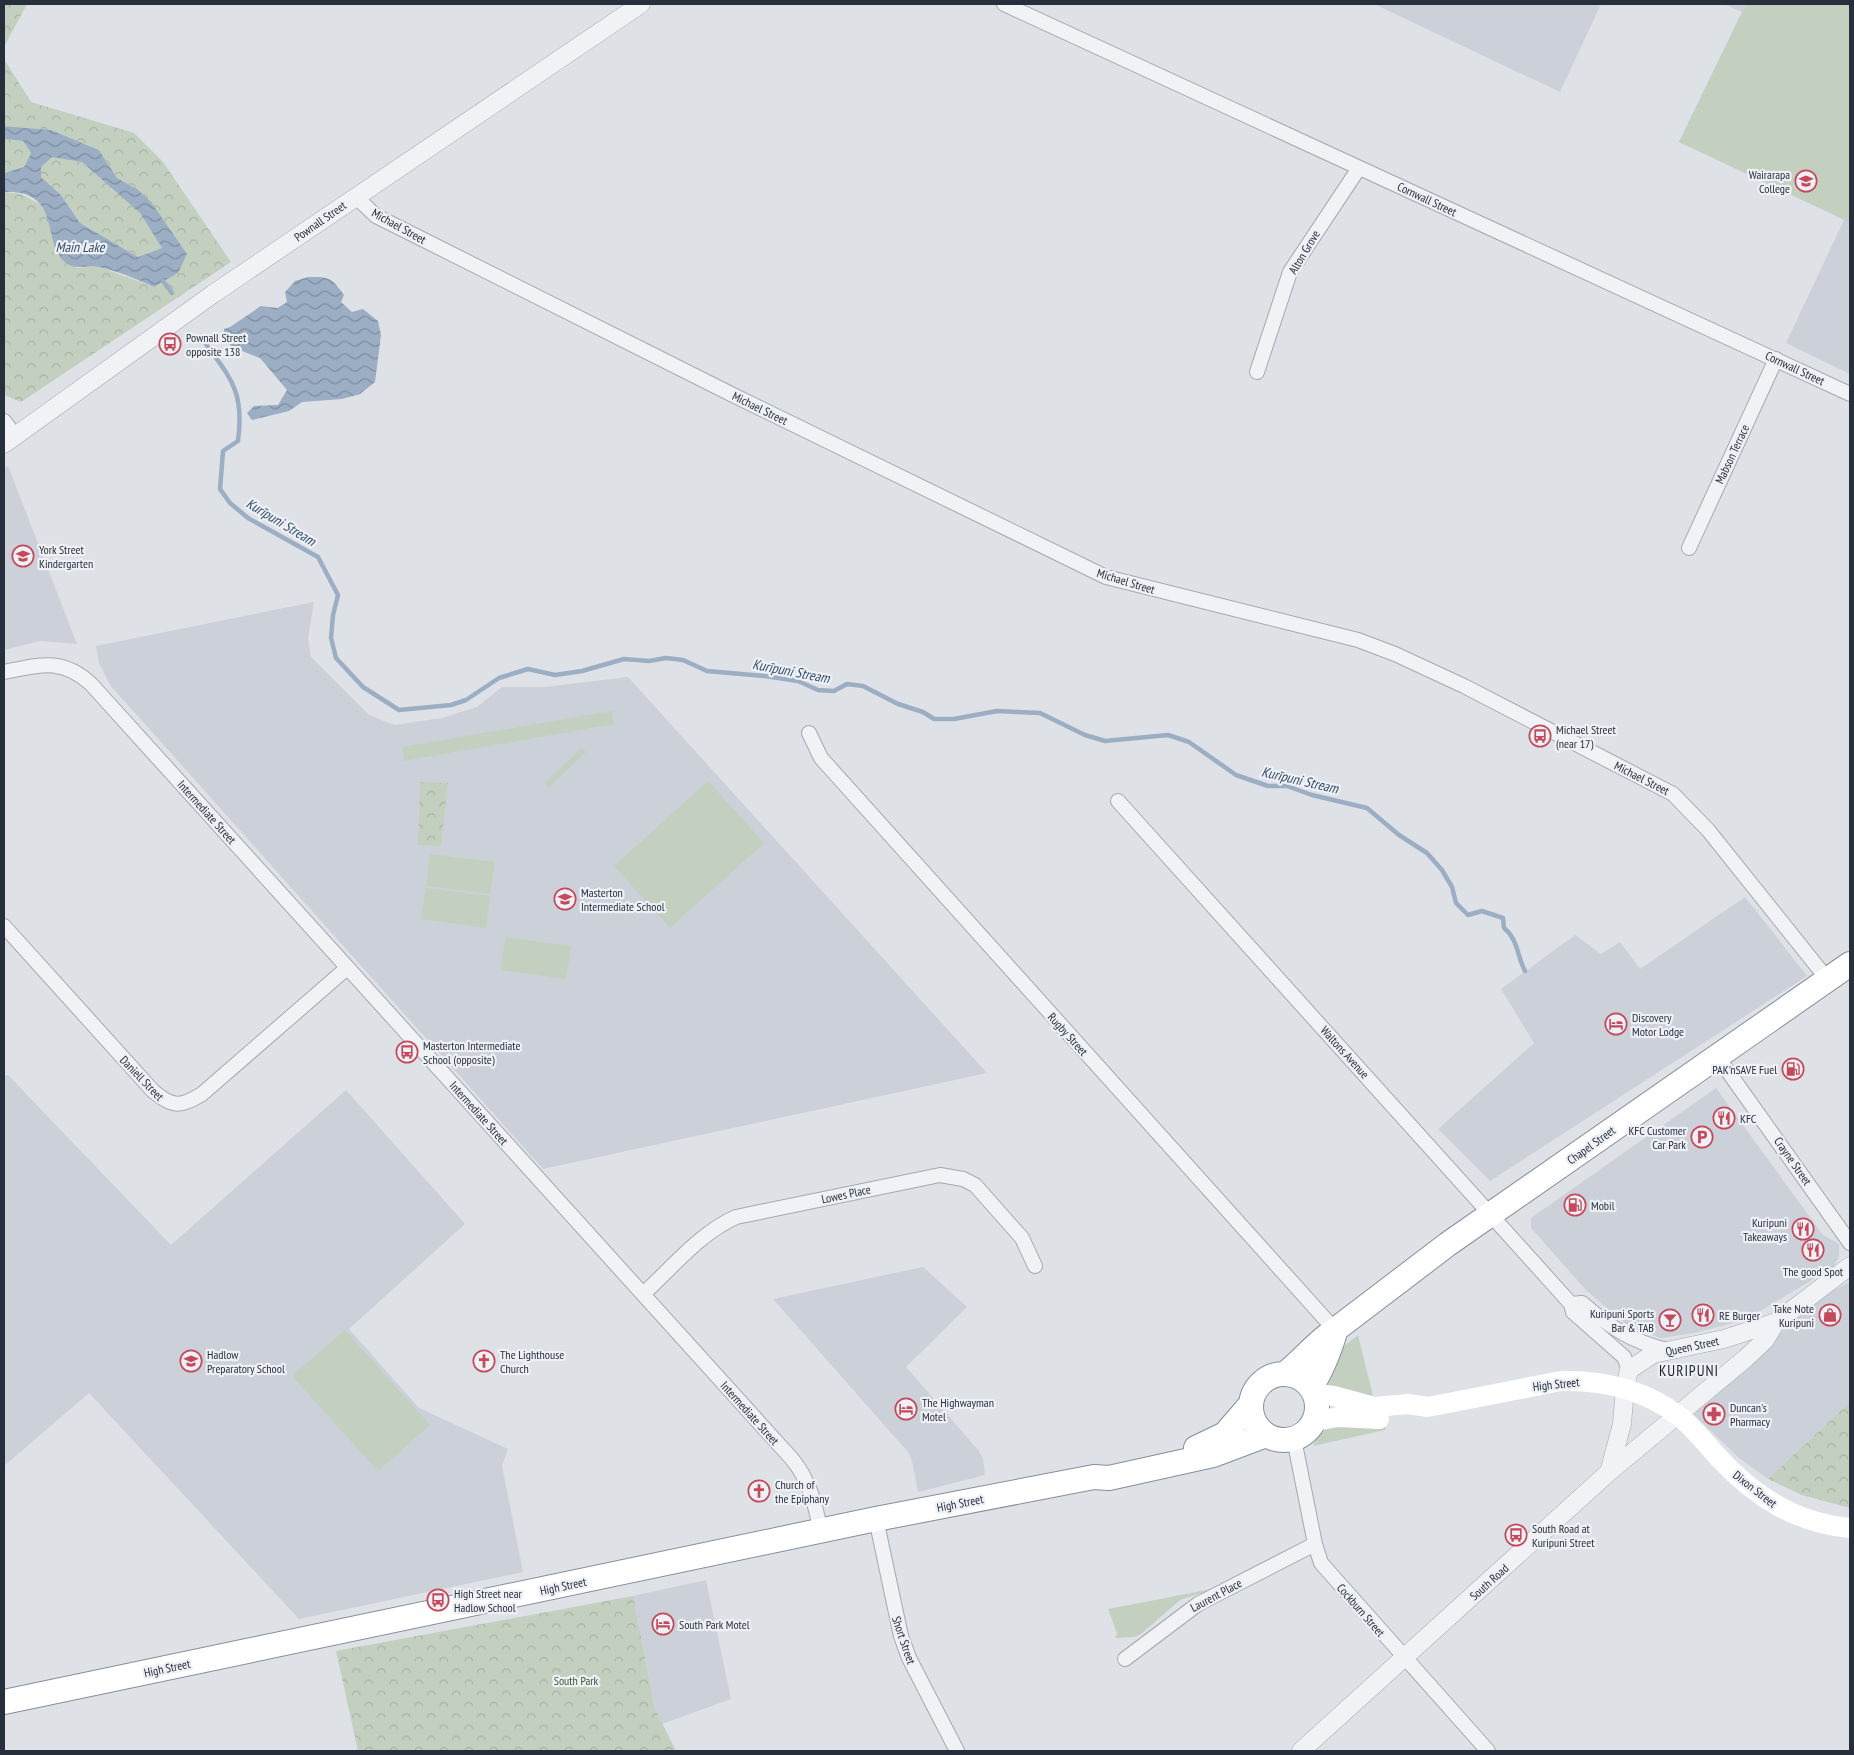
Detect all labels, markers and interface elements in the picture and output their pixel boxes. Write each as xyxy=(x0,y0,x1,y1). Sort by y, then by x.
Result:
place label: Wairarapa College xyxy=(1749,167,1790,196)
school or university icon: Wairarapa College xyxy=(1794,169,1818,193)
street label: Cornwall Street xyxy=(1395,179,1460,220)
street label: Pownall Street xyxy=(291,197,350,244)
street label: Michael Street xyxy=(369,205,429,247)
street label: Alton Grove xyxy=(1285,227,1323,277)
water label: Main Lake xyxy=(56,238,106,256)
place label: Pownall Street opposite 138 xyxy=(186,330,247,359)
bus stop icon: Pownall Street opposite 138 xyxy=(158,332,182,356)
street label: Cornwall Street xyxy=(1763,348,1828,389)
street label: Michael Street xyxy=(730,388,791,428)
street label: Mabson Terrace xyxy=(1712,422,1752,486)
water label: Kurīpuni Stream xyxy=(243,494,320,550)
place label: York Street Kindergarten xyxy=(39,542,93,571)
school or university icon: York Street Kindergarten xyxy=(11,544,35,568)
street label: Michael Street xyxy=(1095,565,1157,597)
water label: Kurīpuni Stream xyxy=(751,655,832,687)
place label: Michael Street (near 17) xyxy=(1556,722,1616,751)
bus stop icon: Michael Street (near 17) xyxy=(1528,724,1552,748)
street label: Michael Street xyxy=(1612,758,1673,799)
water label: Kurīpuni Stream xyxy=(1260,762,1341,798)
street label: Intermediate Street xyxy=(175,777,240,847)
place label: Masterton Intermediate School xyxy=(581,885,665,914)
school or university icon: Masterton Intermediate School xyxy=(553,887,577,911)
street label: Rugby Street xyxy=(1045,1009,1092,1059)
place label: Discovery Motor Lodge xyxy=(1632,1010,1684,1039)
hotel icon: Discovery Motor Lodge xyxy=(1604,1012,1628,1036)
street label: Waltons Avenue xyxy=(1317,1023,1373,1081)
place label: Masterton Intermediate School (opposite) xyxy=(423,1038,521,1067)
bus stop icon: Masterton Intermediate School (opposite) xyxy=(395,1040,419,1064)
street label: Daniell Street xyxy=(117,1052,168,1104)
fuel station icon: PAK'nSAVE Fuel xyxy=(1781,1057,1805,1081)
place label: PAK'nSAVE Fuel xyxy=(1712,1062,1777,1077)
street label: Intermediate Street xyxy=(447,1078,512,1148)
restaurant icon: KFC xyxy=(1712,1106,1736,1130)
place label: KFC xyxy=(1740,1111,1757,1126)
street label: Chapel Street xyxy=(1564,1122,1619,1168)
place label: KFC Customer Car Park xyxy=(1628,1123,1687,1152)
parking icon: KFC Customer Car Park xyxy=(1690,1125,1714,1149)
street label: Crayne Street xyxy=(1771,1134,1815,1189)
street label: Lowes Place xyxy=(820,1181,872,1207)
fuel station icon: Mobil xyxy=(1563,1193,1587,1217)
place label: Mobil xyxy=(1591,1198,1615,1213)
place label: Kuripuni Takeaways xyxy=(1743,1215,1787,1244)
restaurant icon: Kuripuni Takeaways xyxy=(1791,1217,1815,1241)
restaurant icon: The good Spot xyxy=(1801,1238,1825,1262)
place label: The good Spot xyxy=(1783,1264,1844,1279)
place label: Take Note Kuripuni xyxy=(1773,1301,1814,1330)
restaurant icon: RE Burger xyxy=(1691,1303,1715,1327)
shop icon: Take Note Kuripuni xyxy=(1818,1303,1842,1327)
place label: Kuripuni Sports Bar & TAB xyxy=(1590,1306,1654,1335)
bar icon: Kuripuni Sports Bar & TAB xyxy=(1658,1308,1682,1332)
place label: RE Burger xyxy=(1719,1308,1761,1323)
street label: Queen Street xyxy=(1664,1333,1721,1359)
place label: Hadlow Preparatory School xyxy=(207,1347,285,1376)
place label: The Lighthouse Church xyxy=(500,1347,564,1376)
school or university icon: Hadlow Preparatory School xyxy=(179,1349,203,1373)
church icon: The Lighthouse Church xyxy=(472,1349,496,1373)
district label: KURIPUNI xyxy=(1659,1361,1719,1380)
street label: High Street xyxy=(1532,1374,1581,1394)
street label: Intermediate Street xyxy=(718,1378,783,1448)
place label: The Highwayman Motel xyxy=(922,1395,994,1424)
hotel icon: The Highwayman Motel xyxy=(894,1397,918,1421)
place label: Duncan's Pharmacy xyxy=(1730,1400,1771,1429)
pharmacy icon: Duncan's Pharmacy xyxy=(1702,1402,1726,1426)
street label: Dixon Street xyxy=(1730,1467,1780,1511)
place label: Church of the Epiphany xyxy=(775,1477,830,1506)
church icon: Church of the Epiphany xyxy=(747,1479,771,1503)
street label: High Street xyxy=(936,1491,985,1515)
place label: South Road at Kuripuni Street xyxy=(1532,1521,1595,1550)
bus stop icon: South Road at Kuripuni Street xyxy=(1504,1523,1528,1547)
street label: South Road xyxy=(1466,1561,1512,1603)
street label: High Street xyxy=(539,1574,588,1598)
street label: Laurent Place xyxy=(1188,1575,1244,1615)
street label: Cockburn Street xyxy=(1334,1580,1389,1640)
place label: High Street near Hadlow School xyxy=(454,1586,522,1615)
bus stop icon: High Street near Hadlow School xyxy=(426,1588,450,1612)
hotel icon: South Park Motel xyxy=(651,1612,675,1636)
street label: Short Street xyxy=(889,1614,919,1667)
place label: South Park Motel xyxy=(679,1617,750,1632)
street label: High Street xyxy=(143,1656,192,1680)
park label: South Park xyxy=(554,1673,599,1688)

